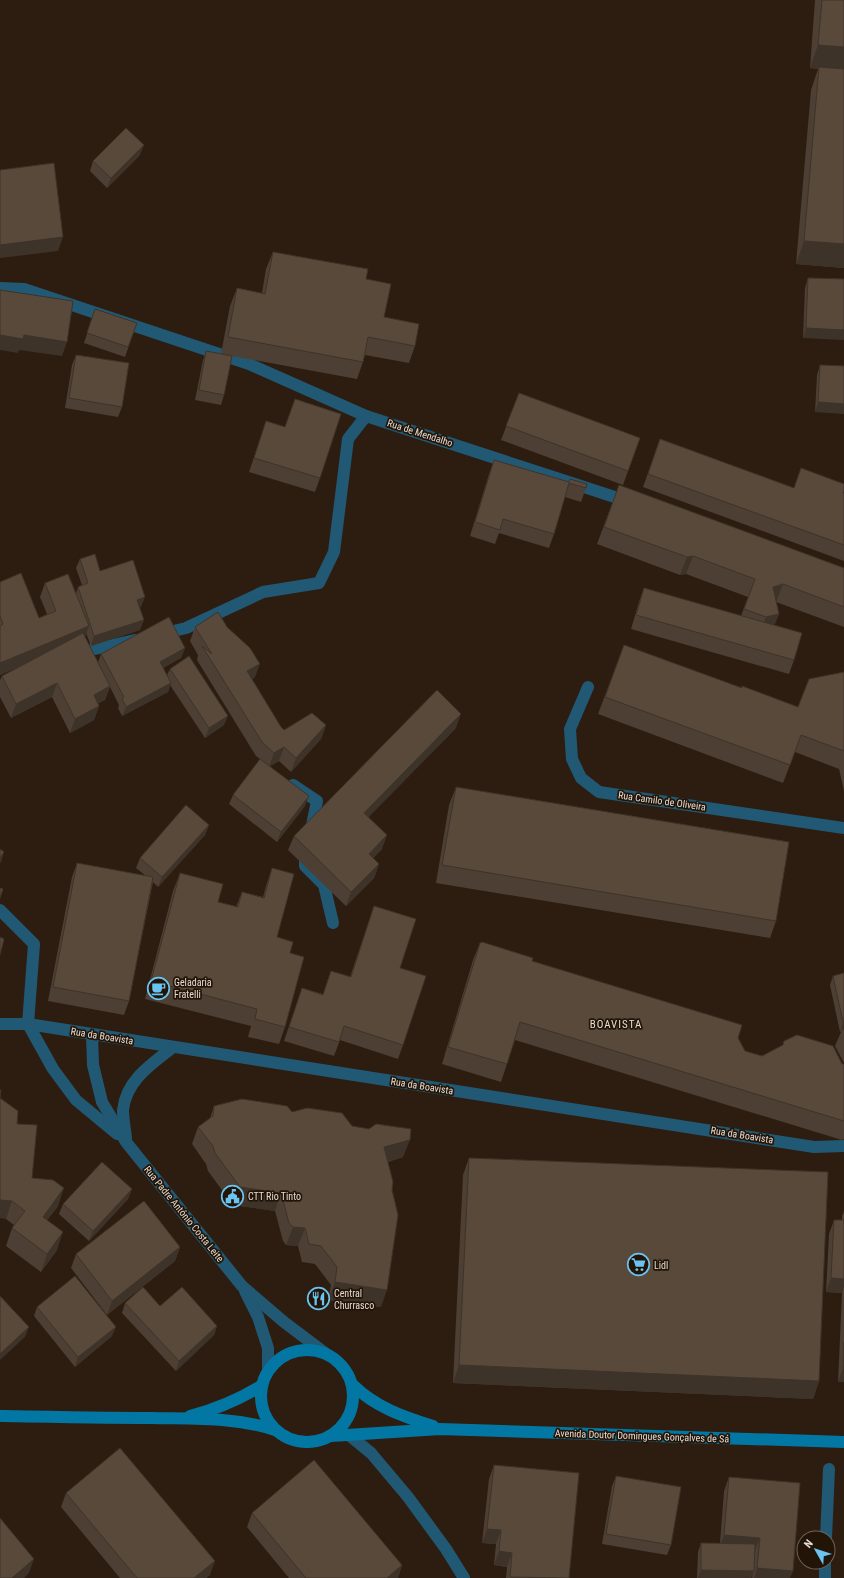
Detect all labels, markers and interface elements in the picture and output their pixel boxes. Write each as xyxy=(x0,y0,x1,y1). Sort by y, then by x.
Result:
street label: Rua de Mendalho xyxy=(386,417,454,449)
street label: Rua Camilo de Oliveira xyxy=(617,789,707,813)
cafe icon: Geladaria Fratelli xyxy=(145,975,171,1001)
place label: Geladaria Fratelli xyxy=(174,977,212,1000)
district label: BOAVISTA xyxy=(590,1018,642,1031)
street label: Rua da Boavista xyxy=(70,1026,134,1046)
street label: Rua da Boavista xyxy=(390,1076,454,1096)
street label: Rua da Boavista xyxy=(710,1125,774,1145)
street label: Rua Padre António Costa Leite xyxy=(142,1164,226,1264)
public building icon: CTT Rio Tinto xyxy=(219,1183,245,1209)
place label: CTT Rio Tinto xyxy=(248,1191,301,1202)
supermarket icon: Lidl xyxy=(625,1252,651,1278)
place label: Lidl xyxy=(654,1260,668,1271)
restaurant icon: Central Churrasco xyxy=(306,1286,332,1312)
place label: Central Churrasco xyxy=(334,1288,374,1311)
street label: Avenida Doutor Domingues Gonçalves de Sá xyxy=(555,1427,729,1445)
north arrow xyxy=(796,1530,836,1570)
text: N xyxy=(801,1537,816,1551)

